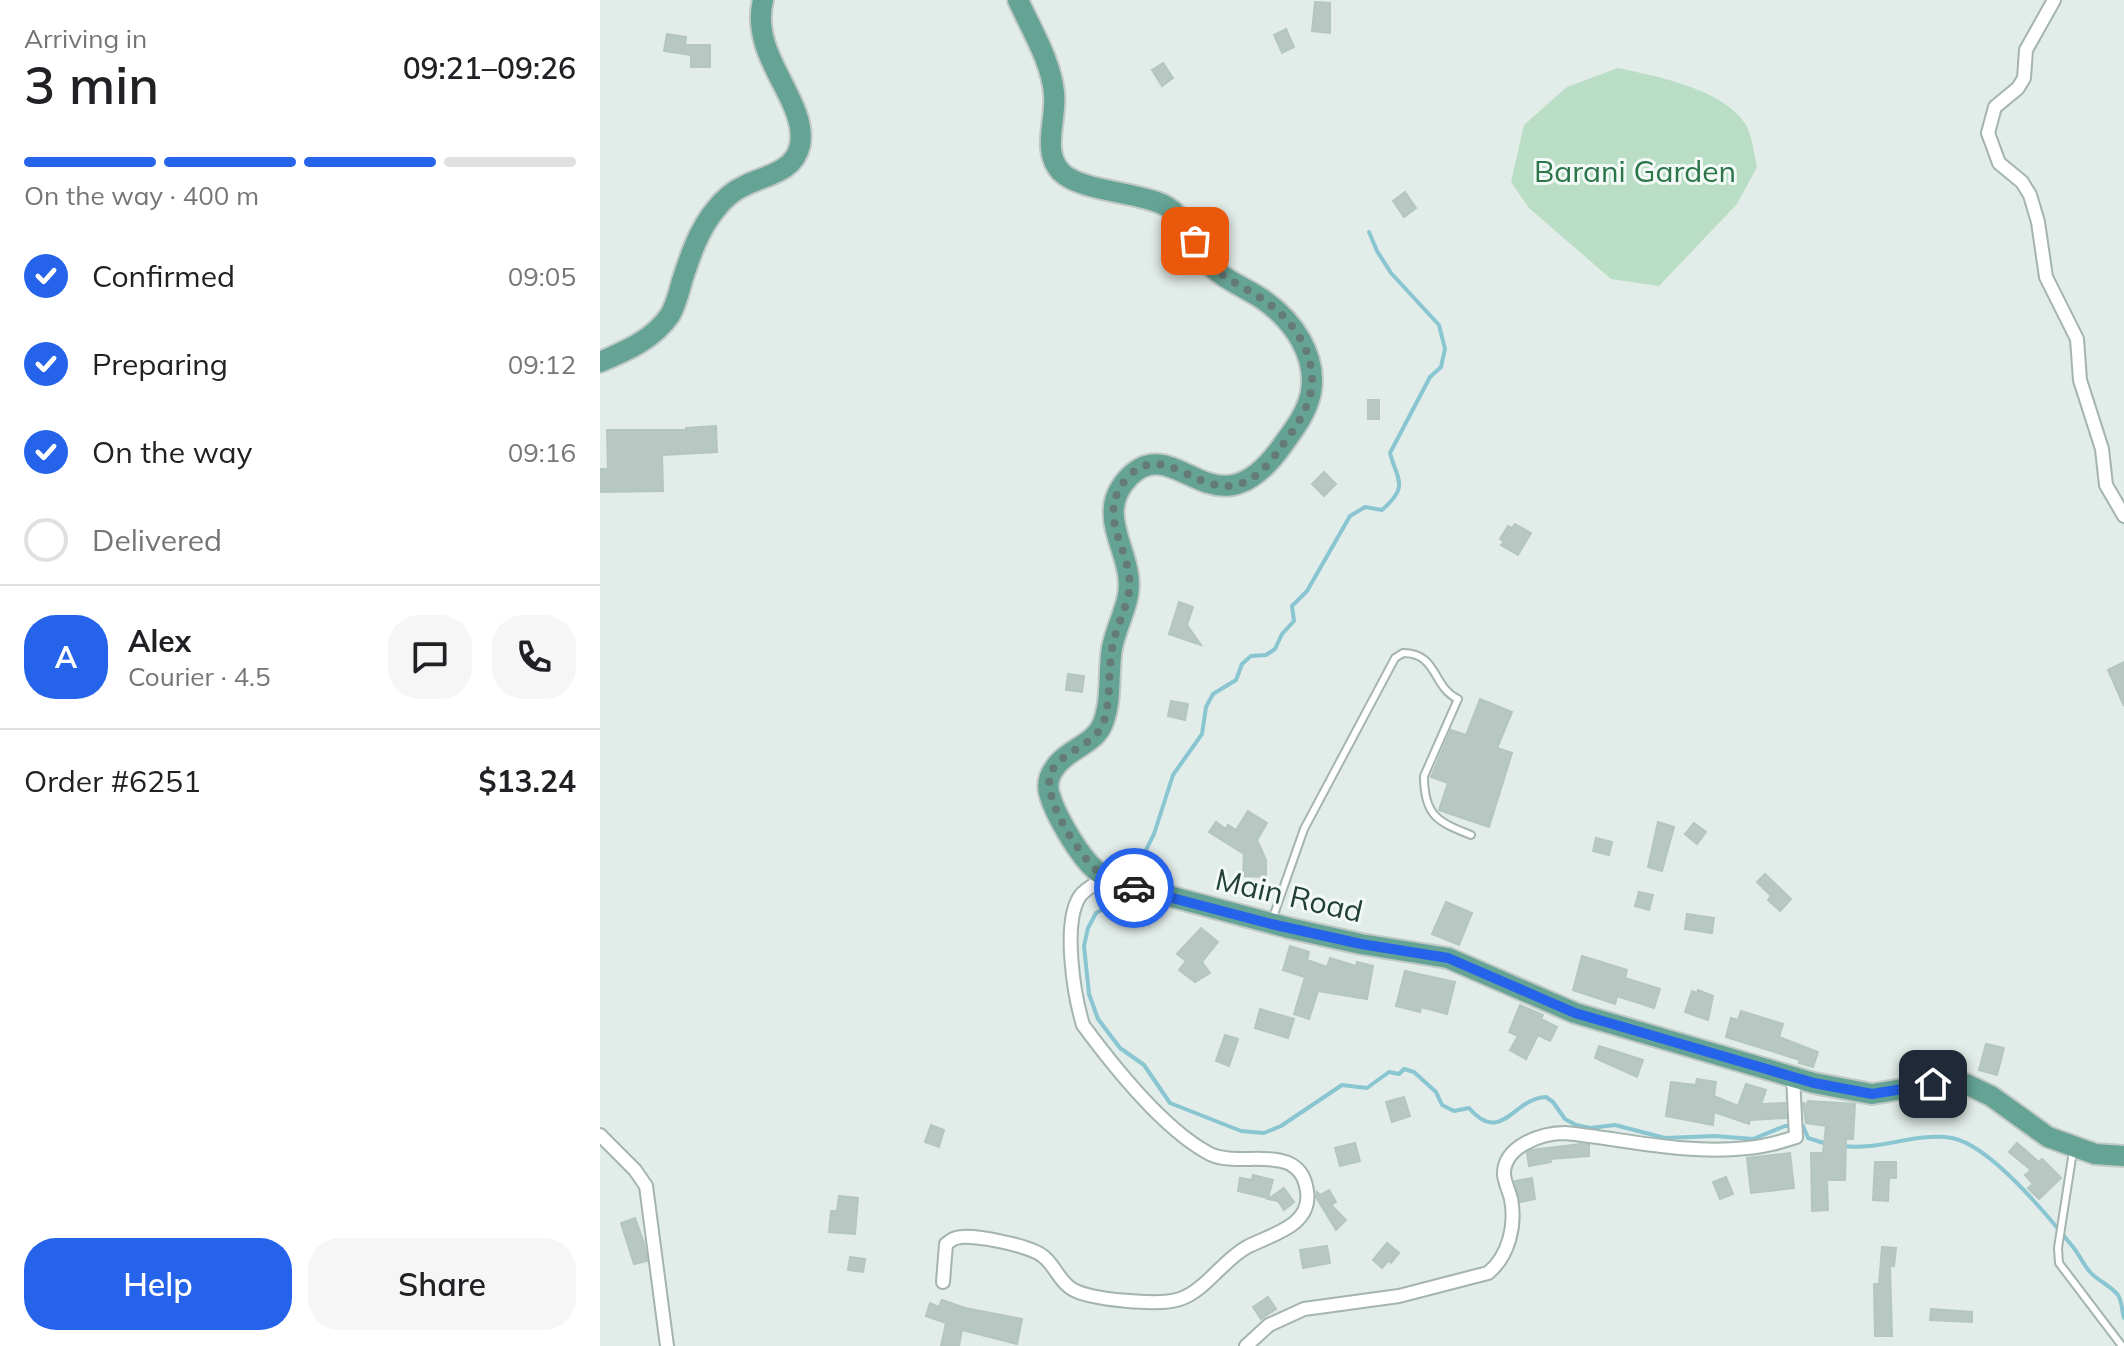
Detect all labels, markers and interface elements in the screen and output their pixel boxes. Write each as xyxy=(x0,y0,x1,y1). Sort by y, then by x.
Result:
text: Arriving in xyxy=(24,22,147,55)
text: 09:21–09:26 xyxy=(403,49,576,87)
text: 3 min xyxy=(24,52,159,117)
park label: Barani Garden xyxy=(1534,152,1736,190)
text: On the way · 400 m xyxy=(24,179,259,212)
pin xyxy=(1161,207,1229,275)
icon: bag xyxy=(1173,219,1217,263)
icon: check xyxy=(24,254,68,298)
text: Confirmed xyxy=(92,257,235,295)
text: 09:05 xyxy=(508,260,576,293)
icon: check xyxy=(24,342,68,386)
text: Preparing xyxy=(92,345,228,383)
text: 09:12 xyxy=(508,348,576,381)
icon: check xyxy=(24,430,68,474)
text: On the way xyxy=(92,433,252,471)
text: 09:16 xyxy=(508,436,576,469)
text: Delivered xyxy=(92,521,222,559)
button: chat xyxy=(388,615,472,699)
button: phone xyxy=(492,615,576,699)
text: Alex xyxy=(128,622,191,660)
text: A xyxy=(55,638,77,676)
text: Courier · 4.5 xyxy=(128,660,271,693)
text: Order #6251 xyxy=(24,762,201,800)
text: $13.24 xyxy=(479,762,576,800)
courier xyxy=(1094,848,1174,928)
street label: Main Road xyxy=(1212,860,1367,930)
icon: car xyxy=(1112,866,1156,910)
pin xyxy=(1899,1050,1967,1118)
icon: home xyxy=(1911,1062,1955,1106)
button: Help xyxy=(24,1238,292,1330)
button: Share xyxy=(308,1238,576,1330)

